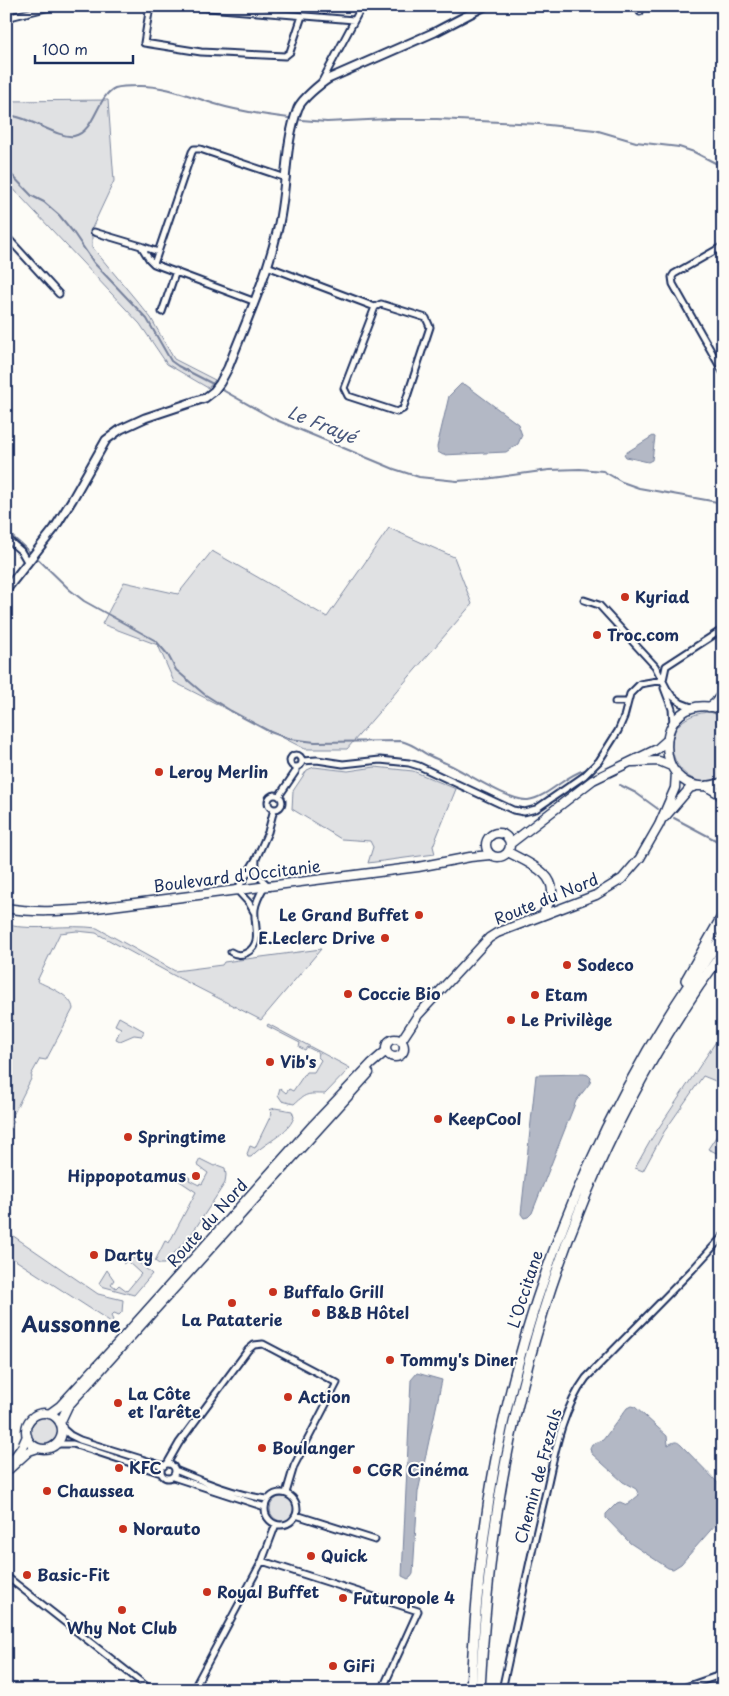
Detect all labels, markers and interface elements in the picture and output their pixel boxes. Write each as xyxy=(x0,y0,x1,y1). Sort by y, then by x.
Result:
scale bar xyxy=(35,32,132,64)
text: 100 m xyxy=(42,37,88,60)
water label: Le Frayé xyxy=(284,398,363,451)
place label: Kyriad xyxy=(635,584,690,608)
marker: Kyriad xyxy=(619,591,631,603)
place label: Troc.com xyxy=(607,622,679,646)
marker: Troc.com xyxy=(591,629,603,641)
place label: Leroy Merlin xyxy=(169,759,268,783)
marker: Leroy Merlin xyxy=(153,766,165,778)
street label: Boulevard d'Occitanie xyxy=(152,853,322,897)
street label: Route du Nord xyxy=(490,866,601,930)
place label: Le Grand Buffet xyxy=(279,902,409,926)
marker: Le Grand Buffet xyxy=(413,909,425,921)
place label: E.Leclerc Drive xyxy=(258,925,375,949)
marker: E.Leclerc Drive xyxy=(379,932,391,944)
place label: Sodeco xyxy=(577,952,634,976)
marker: Sodeco xyxy=(561,959,573,971)
place label: Coccie Bio xyxy=(358,981,441,1005)
place label: Etam xyxy=(545,982,588,1006)
marker: Coccie Bio xyxy=(342,988,354,1000)
marker: Etam xyxy=(529,989,541,1001)
place label: Le Privilège xyxy=(521,1007,613,1031)
marker: Le Privilège xyxy=(505,1014,517,1026)
place label: Vib's xyxy=(280,1049,317,1073)
marker: Vib's xyxy=(264,1056,276,1068)
place label: KeepCool xyxy=(448,1106,522,1130)
marker: KeepCool xyxy=(432,1113,444,1125)
place label: Springtime xyxy=(138,1124,226,1148)
marker: Springtime xyxy=(122,1131,134,1143)
place label: Hippopotamus xyxy=(67,1163,186,1187)
marker: Hippopotamus xyxy=(190,1170,202,1182)
street label: Route du Nord xyxy=(160,1173,252,1272)
place label: Darty xyxy=(104,1242,153,1266)
street label: L'Occitane xyxy=(500,1247,548,1331)
marker: Darty xyxy=(88,1249,100,1261)
place label: Buffalo Grill xyxy=(283,1279,384,1303)
marker: Buffalo Grill xyxy=(267,1286,279,1298)
marker: La Pataterie xyxy=(226,1297,238,1309)
place label: B&B Hôtel xyxy=(326,1300,409,1324)
district label: Aussonne xyxy=(20,1307,121,1339)
place label: La Pataterie xyxy=(182,1307,283,1331)
marker: B&B Hôtel xyxy=(310,1307,322,1319)
place label: Tommy's Diner xyxy=(400,1347,519,1371)
marker: Tommy's Diner xyxy=(384,1354,396,1366)
place label: La Côte et l'arête xyxy=(128,1381,201,1423)
place label: Action xyxy=(297,1384,351,1408)
marker: Action xyxy=(282,1391,294,1403)
marker: La Côte et l'arête xyxy=(112,1397,124,1409)
street label: Chemin de Frezals xyxy=(507,1406,567,1546)
place label: Boulanger xyxy=(272,1435,356,1459)
marker: Boulanger xyxy=(256,1442,268,1454)
place label: KFC xyxy=(129,1455,162,1479)
place label: CGR Cinéma xyxy=(367,1457,469,1481)
marker: KFC xyxy=(113,1462,125,1474)
marker: CGR Cinéma xyxy=(351,1464,363,1476)
place label: Chaussea xyxy=(57,1478,134,1502)
marker: Chaussea xyxy=(41,1485,53,1497)
place label: Norauto xyxy=(133,1516,200,1540)
marker: Norauto xyxy=(117,1523,129,1535)
place label: Quick xyxy=(321,1543,368,1567)
marker: Quick xyxy=(305,1550,317,1562)
place label: Basic-Fit xyxy=(37,1562,110,1586)
marker: Basic-Fit xyxy=(21,1569,33,1581)
place label: Royal Buffet xyxy=(217,1579,320,1603)
place label: Futuropole 4 xyxy=(353,1585,455,1609)
marker: Royal Buffet xyxy=(201,1586,213,1598)
marker: Futuropole 4 xyxy=(337,1592,349,1604)
marker: Why Not Club xyxy=(116,1604,128,1616)
place label: Why Not Club xyxy=(67,1615,177,1639)
place label: GiFi xyxy=(343,1653,375,1677)
marker: GiFi xyxy=(327,1660,339,1672)

